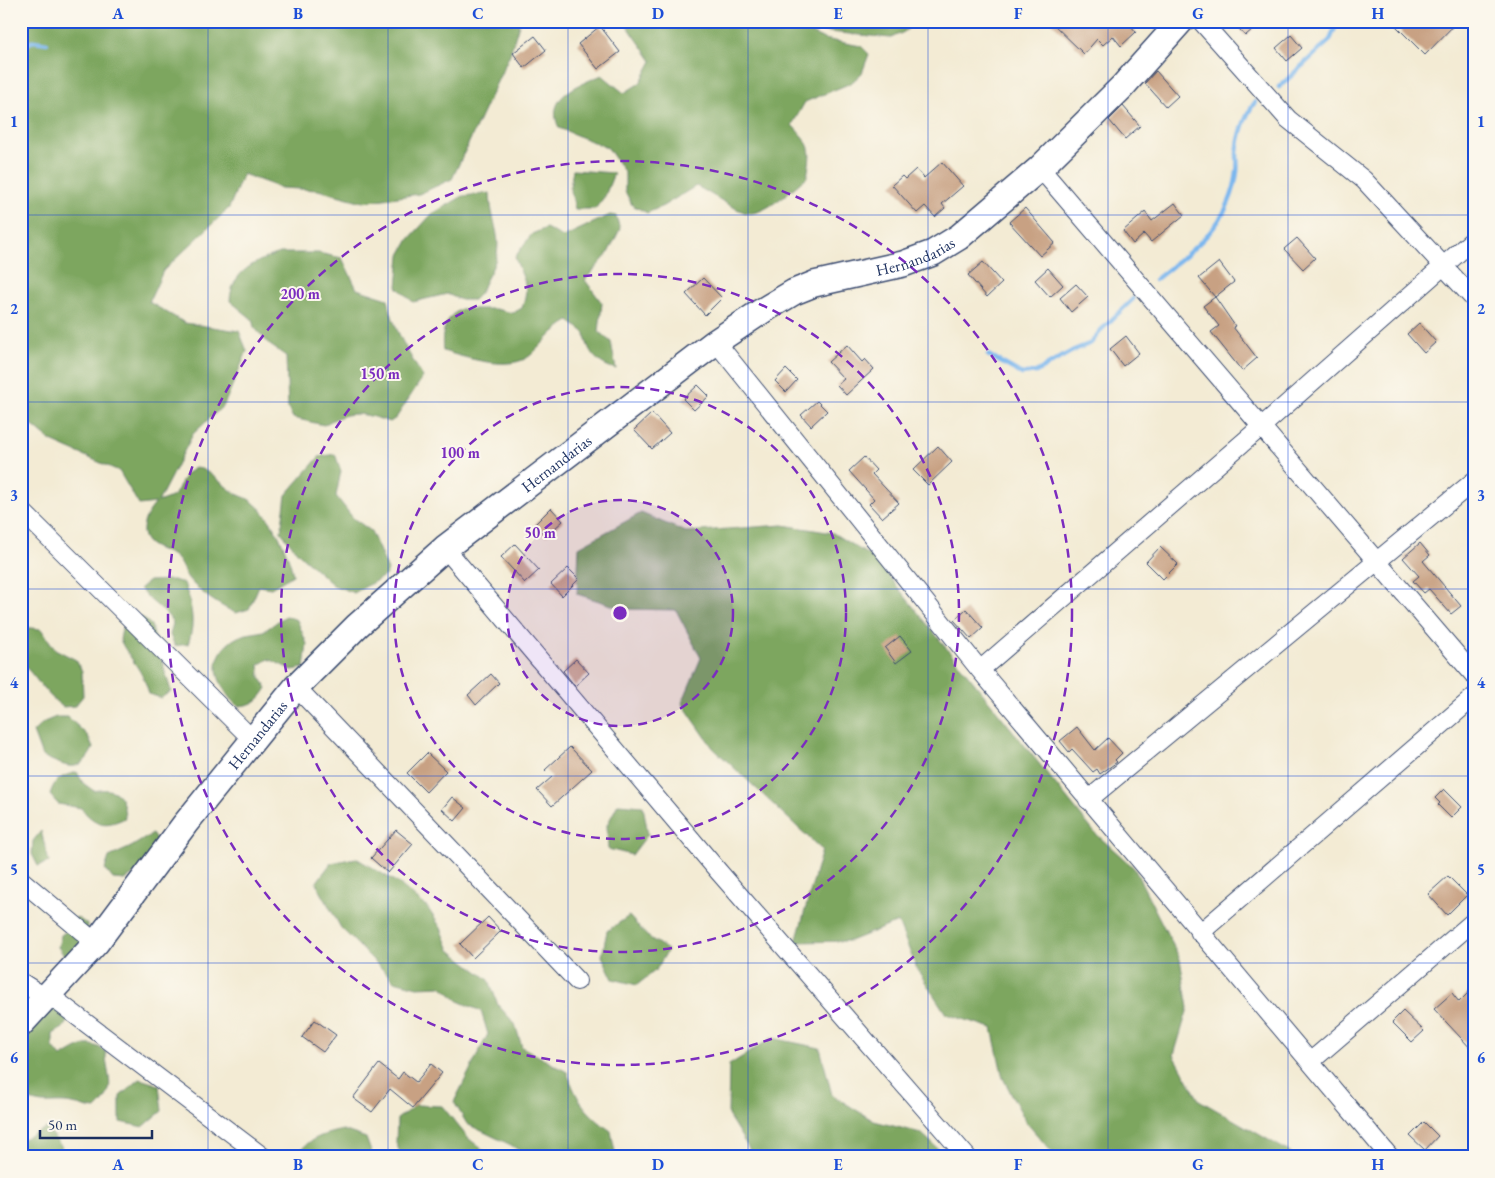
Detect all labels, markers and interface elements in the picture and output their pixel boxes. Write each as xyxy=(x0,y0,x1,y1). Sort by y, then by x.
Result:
text: A xyxy=(111,3,124,24)
text: B xyxy=(293,3,303,24)
text: C xyxy=(472,3,484,24)
text: D xyxy=(652,3,664,24)
text: E xyxy=(833,3,843,24)
text: F xyxy=(1014,3,1023,24)
text: G xyxy=(1192,3,1204,24)
text: H xyxy=(1372,3,1385,24)
text: 1 xyxy=(10,111,18,132)
text: 1 xyxy=(1477,111,1485,132)
street label: Hernandarias xyxy=(874,232,959,280)
text: 200 m xyxy=(280,284,320,303)
text: 2 xyxy=(10,298,19,319)
text: 2 xyxy=(1477,298,1486,319)
text: 150 m xyxy=(360,364,400,383)
street label: Hernandarias xyxy=(517,430,596,497)
text: 100 m xyxy=(440,443,480,462)
text: 3 xyxy=(10,485,18,506)
text: 3 xyxy=(1477,485,1485,506)
text: 50 m xyxy=(524,523,556,542)
centre of rings xyxy=(611,604,629,622)
text: 4 xyxy=(10,672,19,693)
text: 4 xyxy=(1477,672,1486,693)
street label: Hernandarias xyxy=(223,696,292,774)
text: 5 xyxy=(10,859,18,880)
text: 5 xyxy=(1477,859,1485,880)
text: 6 xyxy=(10,1047,19,1068)
text: 6 xyxy=(1477,1047,1486,1068)
scale bar xyxy=(40,1108,152,1140)
text: 50 m xyxy=(48,1115,77,1134)
text: A xyxy=(111,1154,124,1175)
text: B xyxy=(293,1154,303,1175)
text: C xyxy=(472,1154,484,1175)
text: D xyxy=(652,1154,664,1175)
text: E xyxy=(833,1154,843,1175)
text: F xyxy=(1014,1154,1023,1175)
text: G xyxy=(1192,1154,1204,1175)
text: H xyxy=(1372,1154,1385,1175)

